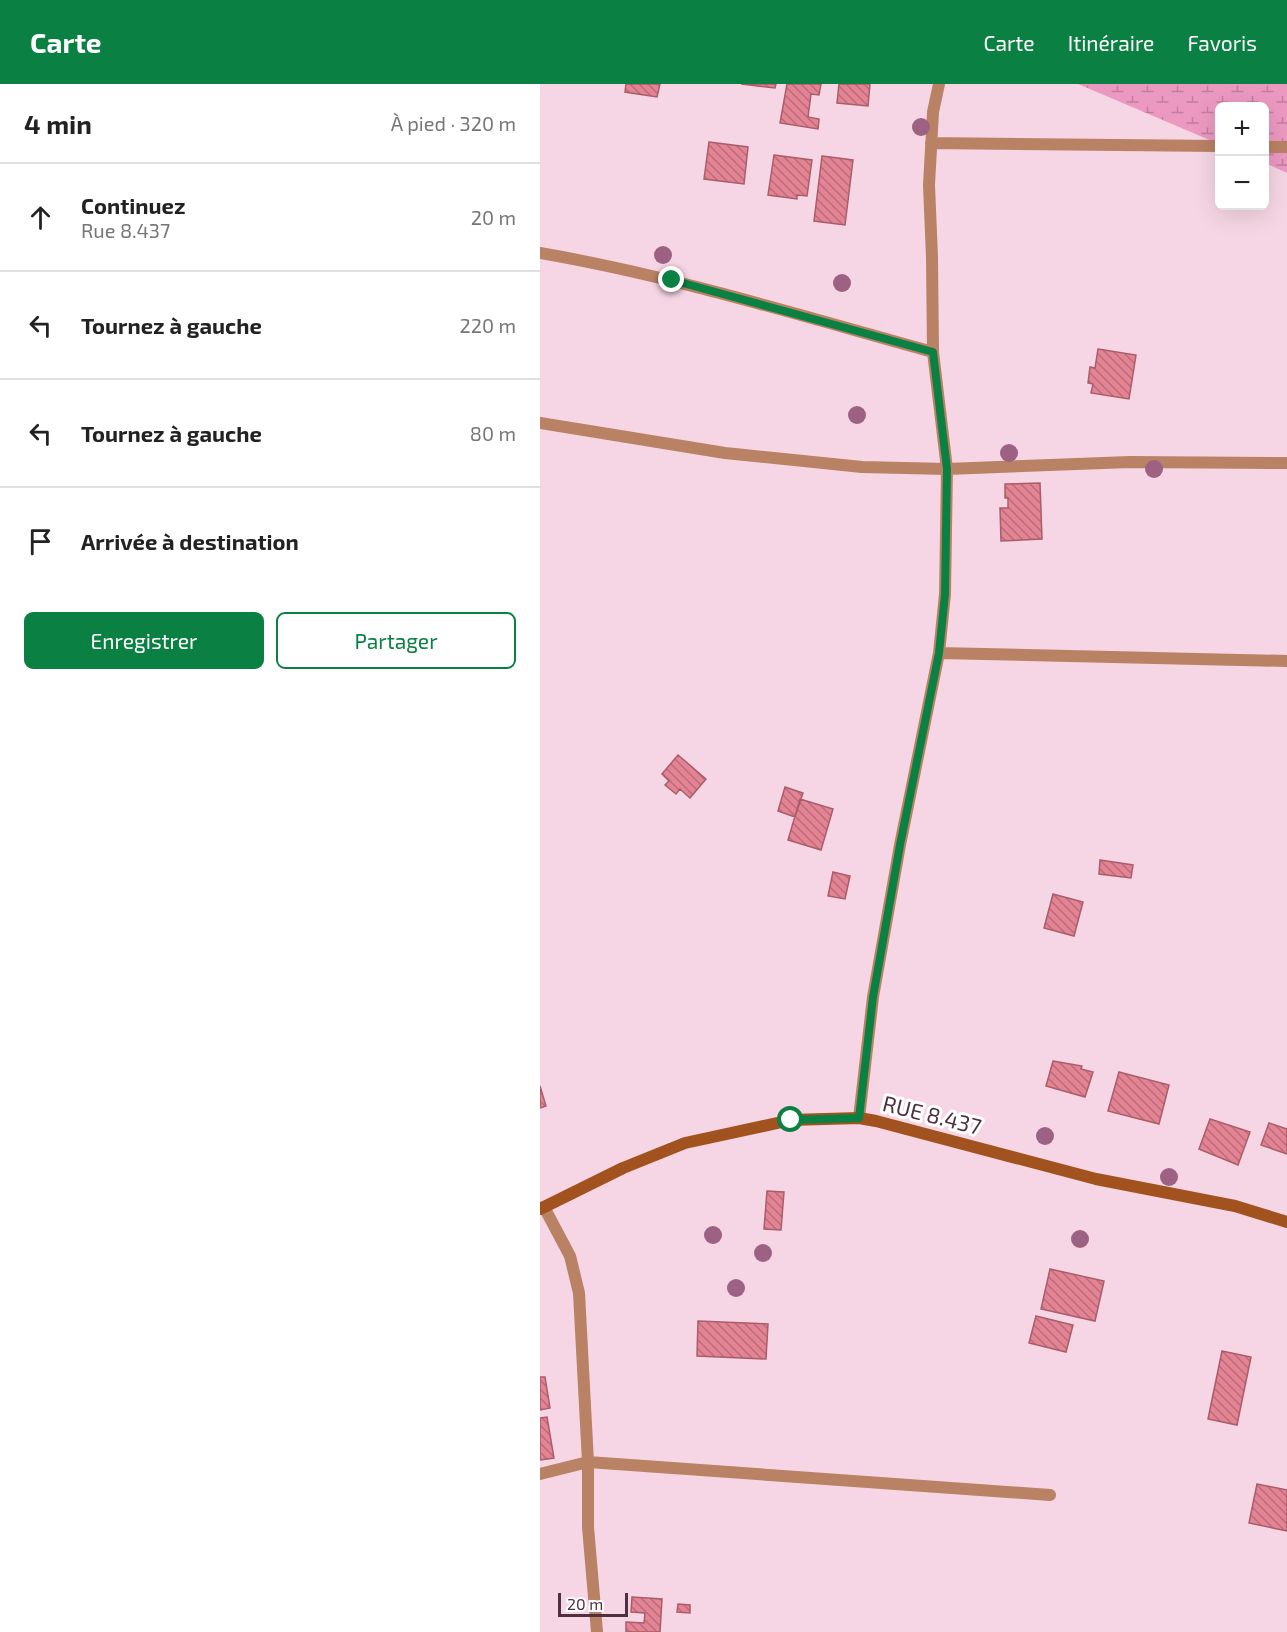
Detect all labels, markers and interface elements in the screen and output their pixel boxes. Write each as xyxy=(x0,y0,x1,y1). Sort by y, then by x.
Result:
text: Carte xyxy=(30,25,102,59)
text: Carte xyxy=(983,30,1035,55)
text: Itinéraire xyxy=(1068,30,1154,55)
text: Favoris xyxy=(1187,30,1257,55)
map controls xyxy=(1215,102,1269,210)
button: + xyxy=(1215,102,1269,156)
text: 4 min xyxy=(24,108,92,139)
text: À pied · 320 m xyxy=(391,111,516,135)
button: − xyxy=(1215,156,1269,210)
text: Continuez xyxy=(81,192,185,218)
icon: ahead xyxy=(24,201,57,234)
text: 20 m xyxy=(471,205,516,229)
text: Rue 8.437 xyxy=(81,218,170,242)
route end xyxy=(658,266,684,292)
icon: left xyxy=(24,309,57,342)
text: Tournez à gauche xyxy=(81,312,262,338)
text: 220 m xyxy=(459,313,516,337)
icon: left xyxy=(24,417,57,450)
text: Tournez à gauche xyxy=(81,420,262,446)
text: 80 m xyxy=(470,421,516,445)
icon: arrive xyxy=(24,525,57,558)
text: Arrivée à destination xyxy=(81,528,299,554)
button: Enregistrer xyxy=(24,612,264,669)
button: Partager xyxy=(276,612,516,669)
street label: RUE 8.437 xyxy=(880,1089,984,1139)
route start xyxy=(777,1106,803,1132)
scale bar xyxy=(558,1590,628,1618)
text: 20 m xyxy=(567,1594,603,1613)

